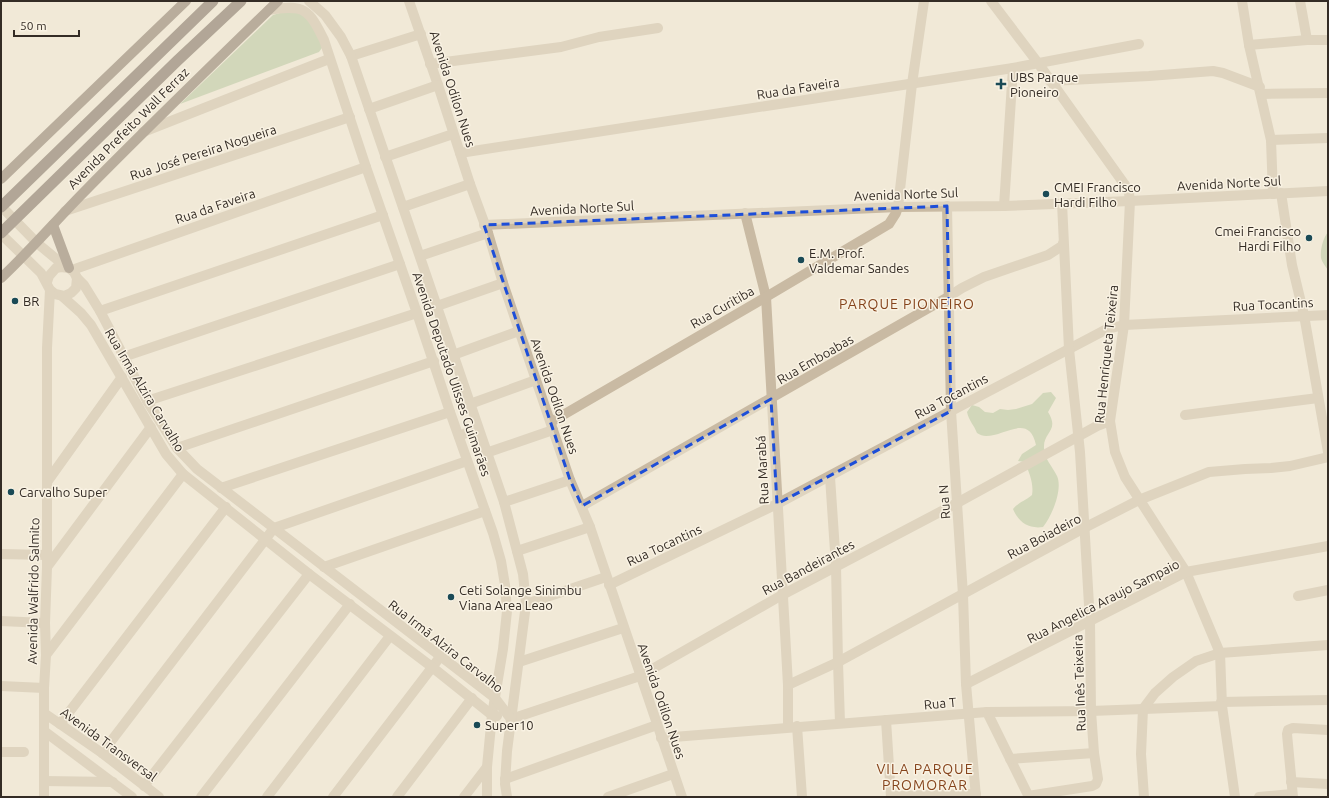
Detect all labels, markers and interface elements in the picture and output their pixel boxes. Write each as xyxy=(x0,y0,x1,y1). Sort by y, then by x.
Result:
scale bar xyxy=(14,12,79,38)
text: 50 m xyxy=(20,19,47,32)
street label: Avenida Odilon Nues xyxy=(428,29,479,149)
street label: Avenida Prefeito Wall Ferraz xyxy=(65,65,191,191)
place label: UBS Parque Pioneiro xyxy=(1010,70,1078,99)
street label: Rua da Faveira xyxy=(756,75,840,101)
marker: UBS Parque Pioneiro xyxy=(995,78,1007,90)
street label: Rua José Pereira Nogueira xyxy=(128,122,278,182)
street label: Avenida Norte Sul xyxy=(1177,173,1282,193)
place label: CMEI Francisco Hardi Filho xyxy=(1054,180,1141,209)
street label: Avenida Norte Sul xyxy=(854,185,959,203)
street label: Rua da Faveira xyxy=(173,186,257,226)
marker: CMEI Francisco Hardi Filho xyxy=(1041,189,1051,199)
street label: Avenida Norte Sul xyxy=(530,198,635,218)
place label: Cmei Francisco Hardi Filho xyxy=(1214,224,1301,253)
marker: Cmei Francisco Hardi Filho xyxy=(1304,233,1314,243)
place label: E.M. Prof. Valdemar Sandes xyxy=(809,246,909,275)
marker: E.M. Prof. Valdemar Sandes xyxy=(796,255,806,265)
street label: Avenida Deputado Ulisses Guimarães xyxy=(410,270,494,478)
street label: Rua Curitiba xyxy=(688,283,756,331)
street label: Rua Henriqueta Teixeira xyxy=(1092,284,1120,424)
place label: BR xyxy=(23,294,39,308)
street label: Rua Tocantins xyxy=(1232,295,1314,313)
marker: BR xyxy=(10,296,20,306)
district label: PARQUE PIONEIRO xyxy=(839,296,975,312)
street label: Rua Irmã Alzira Carvalho xyxy=(103,326,187,454)
street label: Rua Emboabas xyxy=(774,331,856,386)
street label: Avenida Odilon Nues xyxy=(529,336,581,456)
street label: Rua Tocantins xyxy=(912,371,990,421)
street label: Rua Marabá xyxy=(753,435,771,505)
street label: Rua N xyxy=(936,484,952,520)
place label: Carvalho Super xyxy=(19,485,107,499)
marker: Carvalho Super xyxy=(6,487,16,497)
street label: Rua Boiadeiro xyxy=(1005,511,1083,561)
street label: Avenida Walfrido Salmito xyxy=(25,518,41,664)
street label: Rua Tocantins xyxy=(624,521,704,568)
street label: Rua Bandeirantes xyxy=(760,537,857,597)
street label: Rua Angelica Araujo Sampaio xyxy=(1025,556,1181,646)
place label: Ceti Solange Sinimbu Viana Area Leao xyxy=(459,583,582,612)
marker: Ceti Solange Sinimbu Viana Area Leao xyxy=(446,592,456,602)
street label: Rua Irmã Alzira Carvalho xyxy=(386,597,506,695)
street label: Rua Inês Teixeira xyxy=(1070,634,1088,732)
street label: Avenida Odilon Nues xyxy=(636,641,688,761)
street label: Rua T xyxy=(923,695,957,711)
street label: Avenida Transversal xyxy=(58,704,160,784)
place label: Super10 xyxy=(485,718,534,732)
marker: Super10 xyxy=(472,720,482,730)
district label: VILA PARQUE PROMORAR xyxy=(876,761,974,793)

